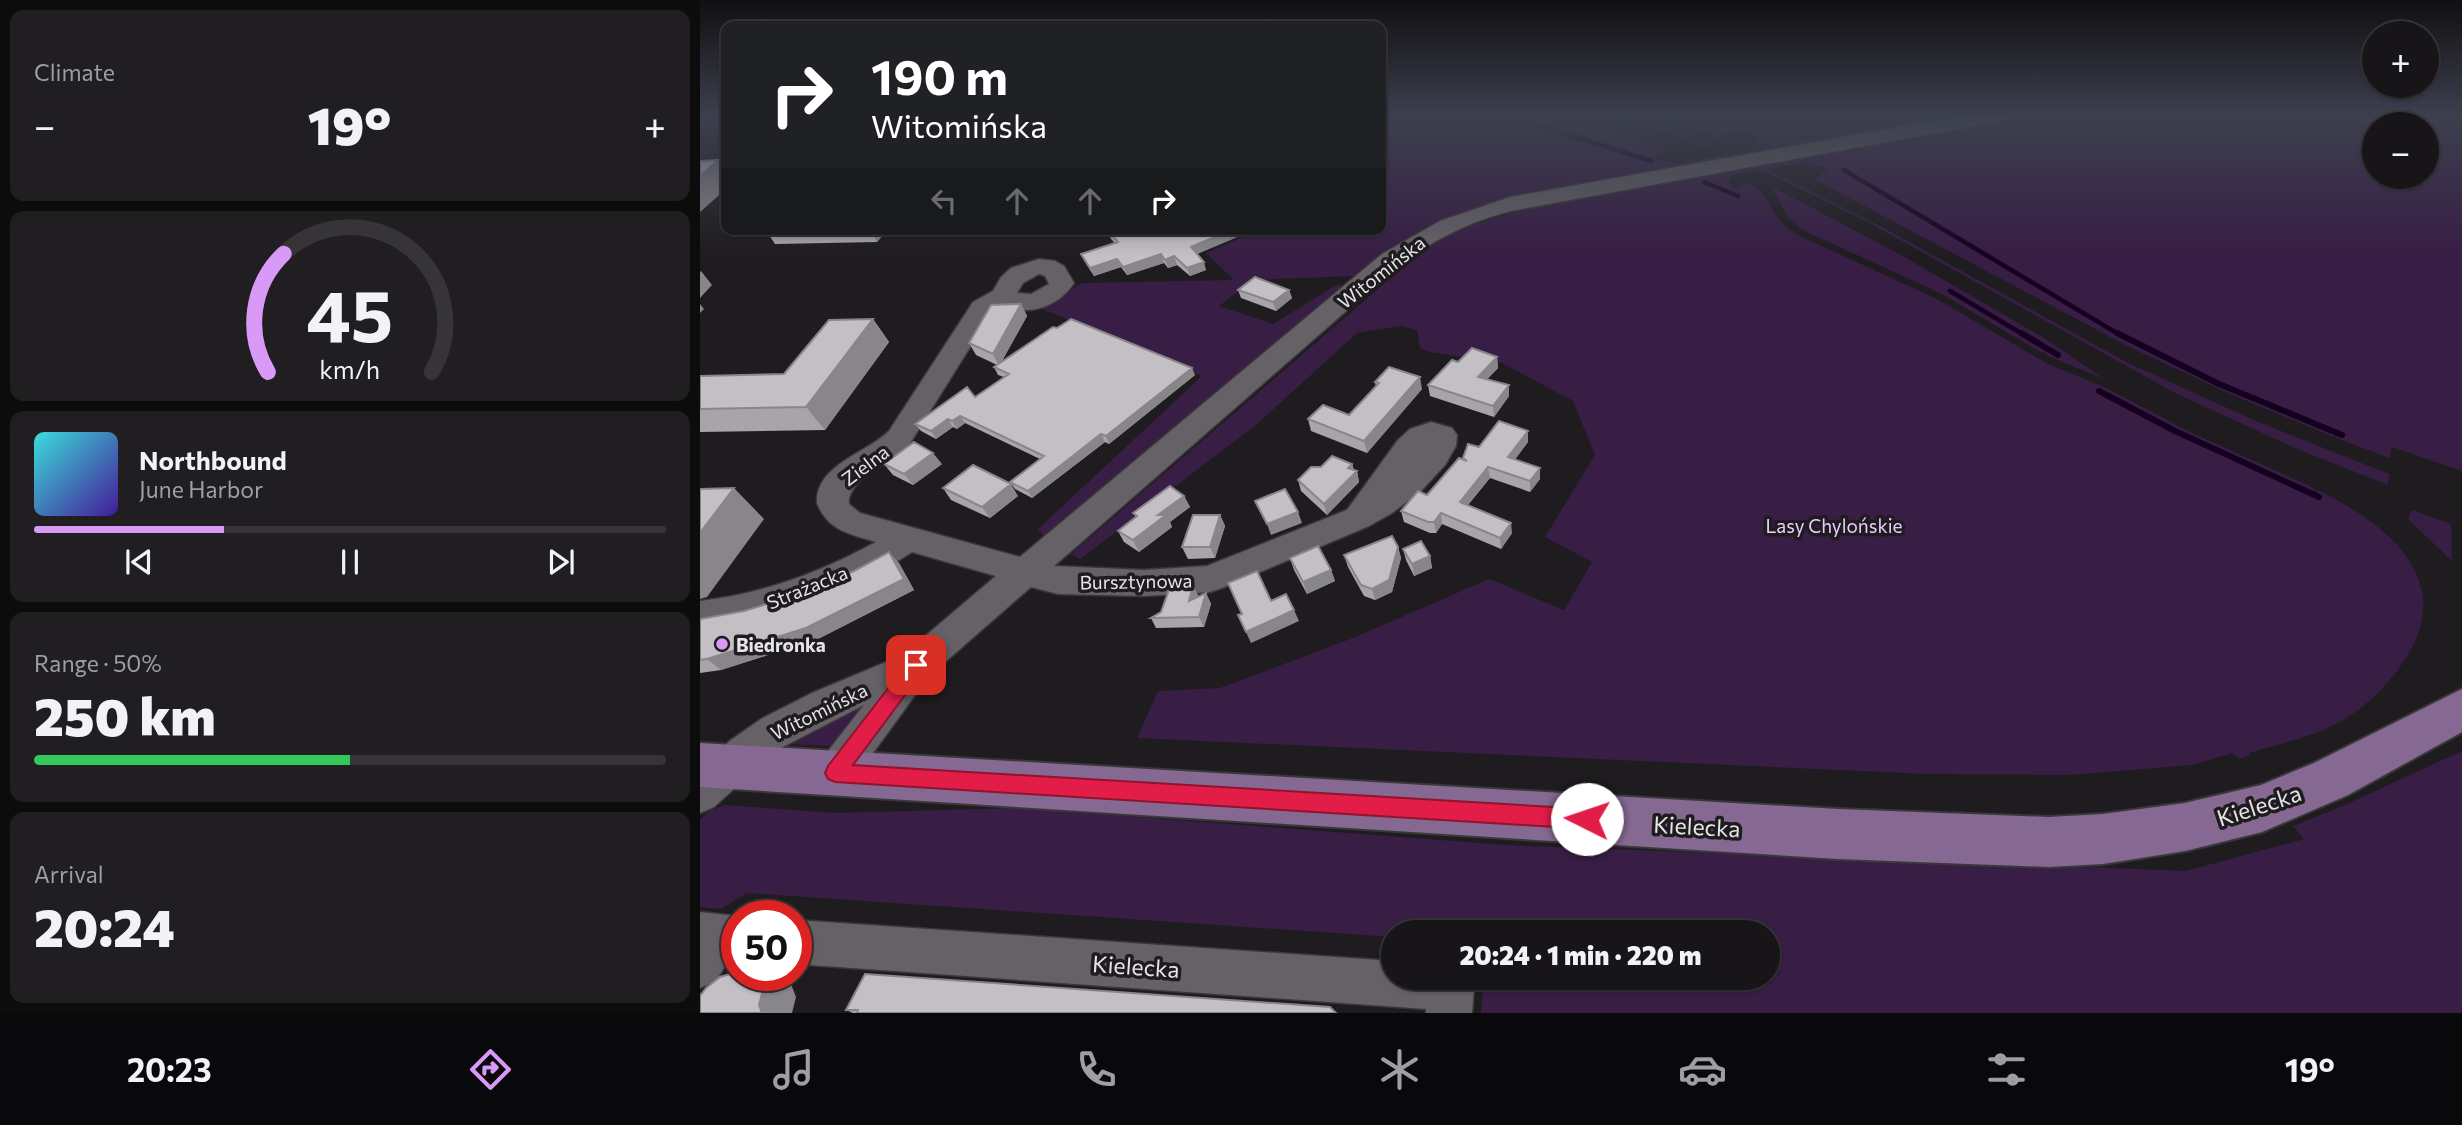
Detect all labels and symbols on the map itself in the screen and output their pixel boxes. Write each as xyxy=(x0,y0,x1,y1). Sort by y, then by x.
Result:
street label: Witomińska xyxy=(1333,231,1429,313)
street label: Zielna xyxy=(837,440,893,490)
park label: Lasy Chylońskie xyxy=(1765,514,1903,537)
street label: Strażacka xyxy=(763,560,851,614)
street label: Bursztynowa xyxy=(1079,569,1193,593)
place label: Biedronka xyxy=(736,633,826,656)
pin xyxy=(886,635,946,695)
marker: Biedronka xyxy=(714,636,730,652)
street label: Witomińska xyxy=(767,678,871,744)
street label: Kielecka xyxy=(2213,778,2305,832)
position arrow xyxy=(1550,782,1624,856)
street label: Kielecka xyxy=(1653,810,1741,842)
speed limit sign: 50 xyxy=(721,900,812,991)
street label: Kielecka xyxy=(1091,949,1181,983)

